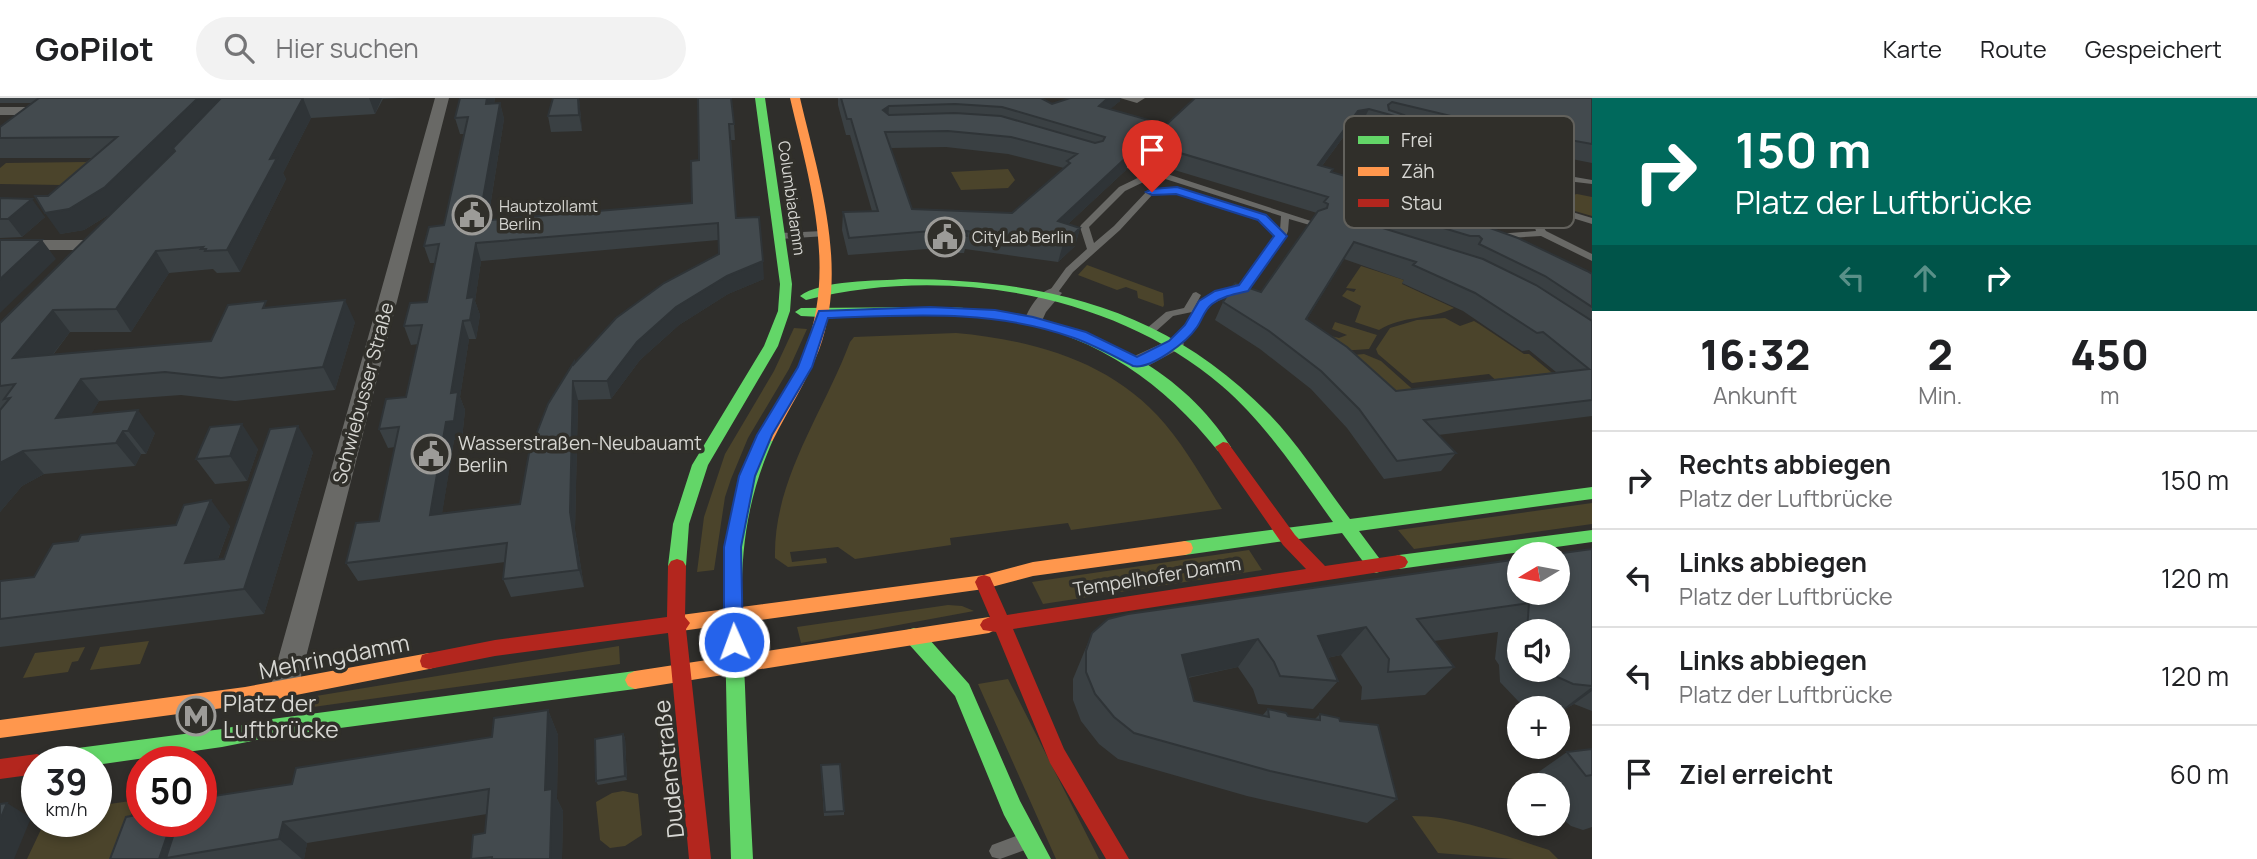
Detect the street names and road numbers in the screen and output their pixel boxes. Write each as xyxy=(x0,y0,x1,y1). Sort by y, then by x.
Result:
street label: Columbiadamm xyxy=(773,139,811,257)
street label: Schwiebusser Straße xyxy=(326,299,400,487)
street label: Tempelhofer Damm xyxy=(1071,550,1243,602)
street label: Mehringdamm xyxy=(256,626,412,686)
street label: Dudenstraße xyxy=(645,698,691,840)

